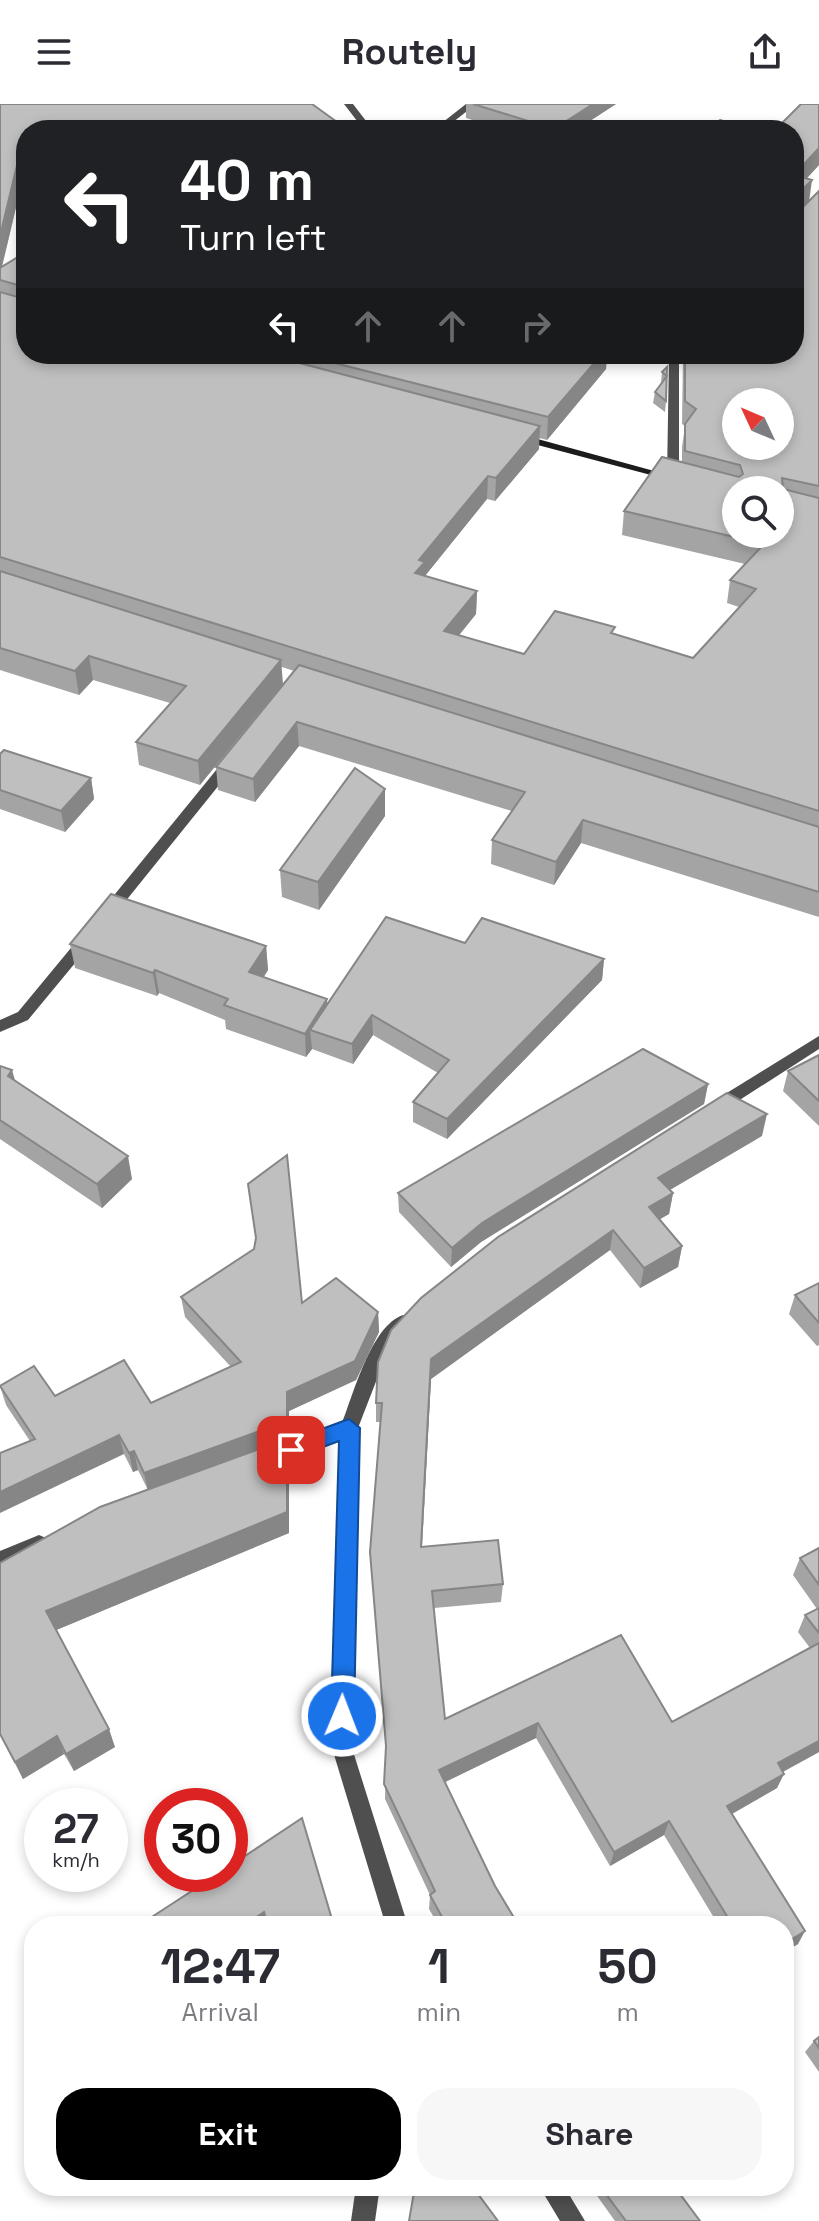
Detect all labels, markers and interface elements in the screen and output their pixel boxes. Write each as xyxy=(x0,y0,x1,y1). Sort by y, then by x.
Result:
text: Routely xyxy=(342,29,477,75)
icon: menu xyxy=(32,30,76,74)
icon: share xyxy=(743,30,787,74)
text: 40 m xyxy=(180,145,314,216)
icon: left xyxy=(48,152,152,256)
text: Turn left xyxy=(180,215,327,261)
icon: left xyxy=(262,304,306,348)
icon: ahead xyxy=(346,304,390,348)
icon: ahead xyxy=(430,304,474,348)
icon: right xyxy=(514,304,558,348)
north arrow xyxy=(722,388,794,460)
map controls xyxy=(722,388,794,548)
button: search xyxy=(722,476,794,548)
pin xyxy=(257,1416,325,1484)
icon: arrive xyxy=(269,1428,313,1472)
position arrow xyxy=(300,1674,384,1758)
speed limit sign: 30 xyxy=(144,1788,248,1892)
text: 27 xyxy=(53,1804,99,1855)
text: km/h xyxy=(52,1847,100,1873)
text: 12:47 xyxy=(160,1936,280,1997)
text: 1 xyxy=(428,1936,450,1997)
text: 50 xyxy=(598,1936,658,1997)
text: Arrival xyxy=(182,1995,259,2029)
text: min xyxy=(417,1995,461,2029)
text: m xyxy=(616,1995,639,2029)
button: Exit xyxy=(56,2088,401,2180)
button: Share xyxy=(417,2088,762,2180)

